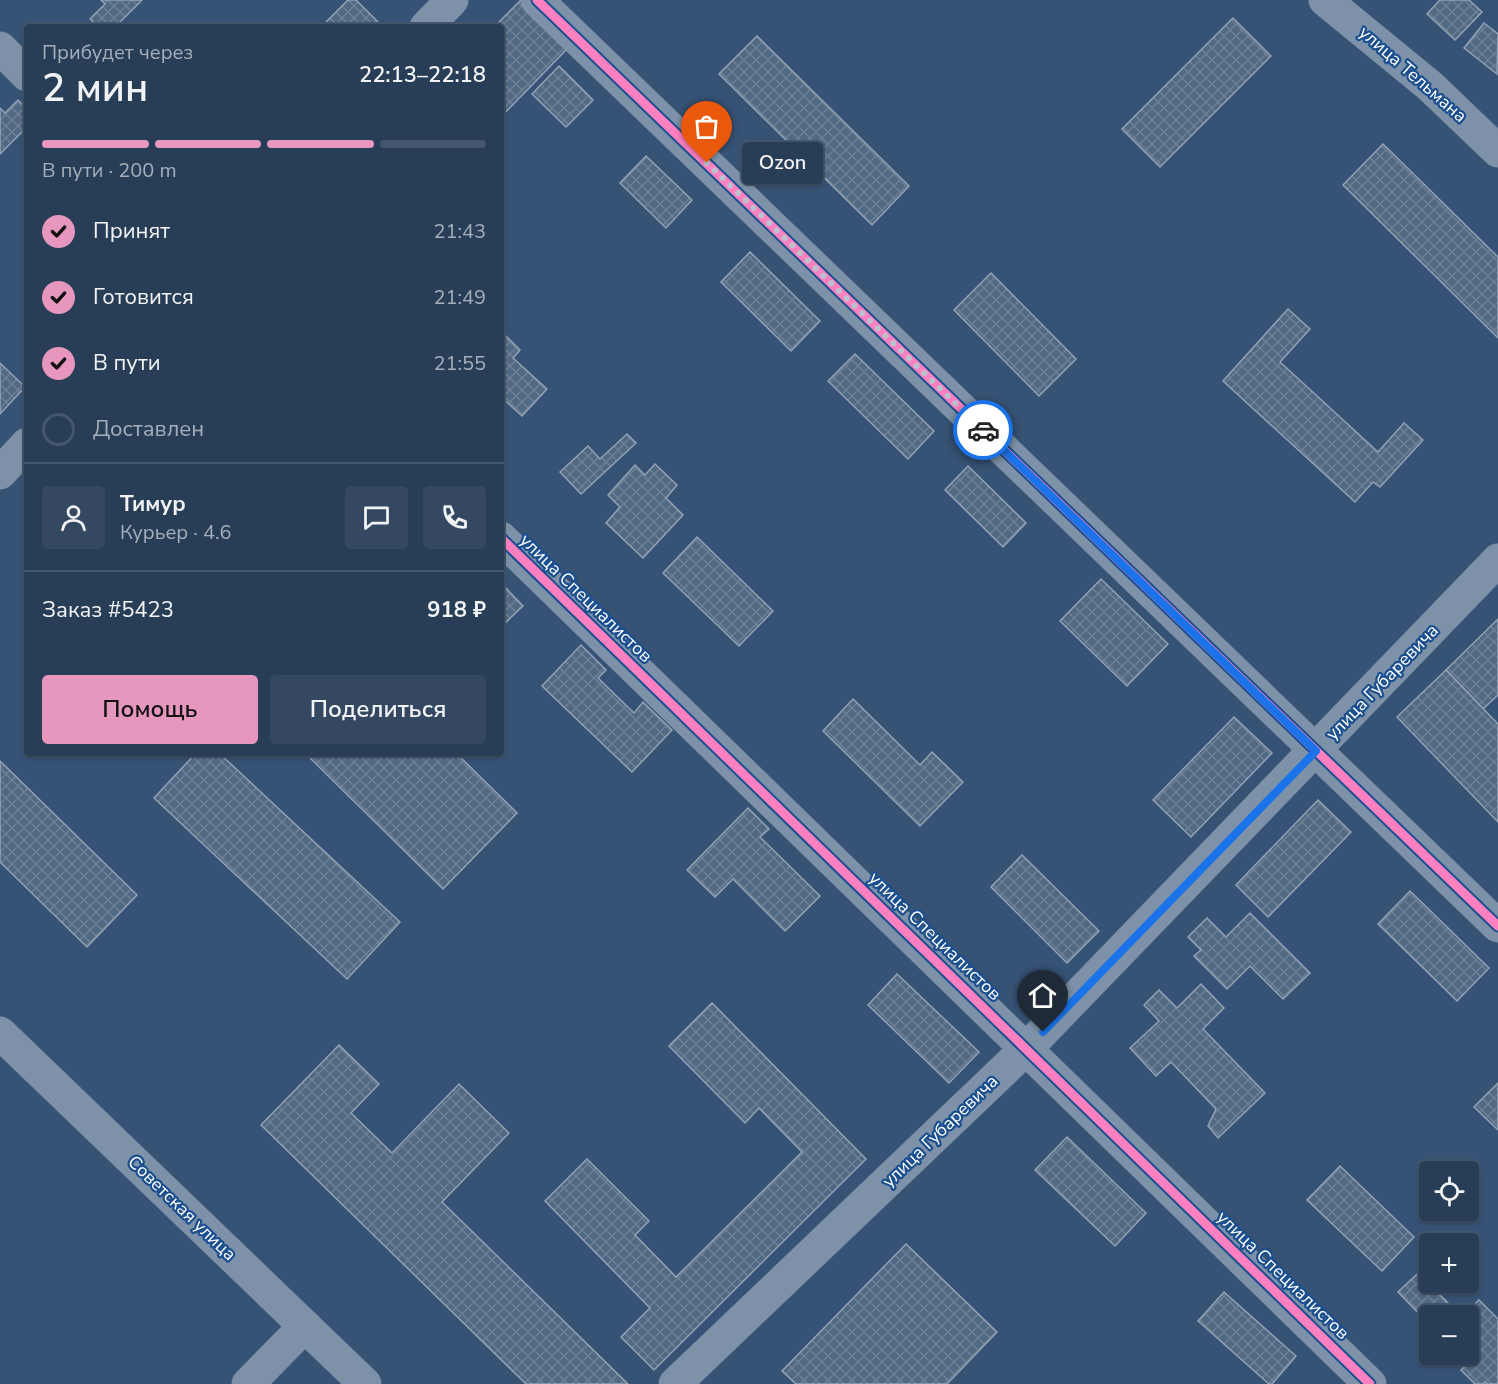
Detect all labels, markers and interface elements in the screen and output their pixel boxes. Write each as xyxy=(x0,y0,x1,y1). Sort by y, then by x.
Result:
street label: улица Тельмана xyxy=(1354,20,1472,128)
text: Прибудет через xyxy=(42,39,193,66)
text: 22:13–22:18 xyxy=(359,60,486,90)
text: 2 мин xyxy=(42,62,148,115)
pin xyxy=(681,101,732,163)
icon: bag xyxy=(690,110,723,143)
callout: Ozon xyxy=(743,142,824,184)
text: Ozon xyxy=(759,149,806,176)
text: В пути · 200 m xyxy=(42,157,177,184)
icon: check xyxy=(42,215,75,248)
text: Принят xyxy=(93,216,170,246)
text: 21:43 xyxy=(433,218,486,245)
icon: check xyxy=(42,281,75,314)
text: Готовится xyxy=(93,282,194,312)
text: 21:49 xyxy=(433,284,486,311)
icon: check xyxy=(42,347,75,380)
text: В пути xyxy=(93,348,161,378)
text: 21:55 xyxy=(433,350,486,377)
courier xyxy=(953,400,1013,460)
text: Доставлен xyxy=(93,414,204,444)
icon: car xyxy=(967,414,1000,447)
button: person xyxy=(42,486,105,549)
button: chat xyxy=(345,486,408,549)
button: phone xyxy=(423,486,486,549)
text: Тимур xyxy=(120,489,186,519)
text: Курьер · 4.6 xyxy=(120,519,232,546)
street label: улица Специалистов xyxy=(515,528,658,668)
text: Заказ #5423 xyxy=(42,595,174,625)
text: 918 ₽ xyxy=(427,595,486,625)
street label: улица Губаревича xyxy=(1320,619,1444,745)
button: Помощь xyxy=(42,675,258,744)
button: Поделиться xyxy=(270,675,486,744)
street label: улица Специалистов xyxy=(864,866,1007,1006)
pin xyxy=(1017,970,1068,1032)
icon: home xyxy=(1026,979,1059,1012)
street label: улица Губаревича xyxy=(877,1069,1003,1193)
street label: Советская улица xyxy=(123,1150,241,1266)
map controls xyxy=(1419,1161,1479,1365)
button: locate xyxy=(1419,1161,1479,1221)
street label: улица Специалистов xyxy=(1212,1205,1355,1345)
button: + xyxy=(1419,1233,1479,1293)
button: − xyxy=(1419,1305,1479,1365)

